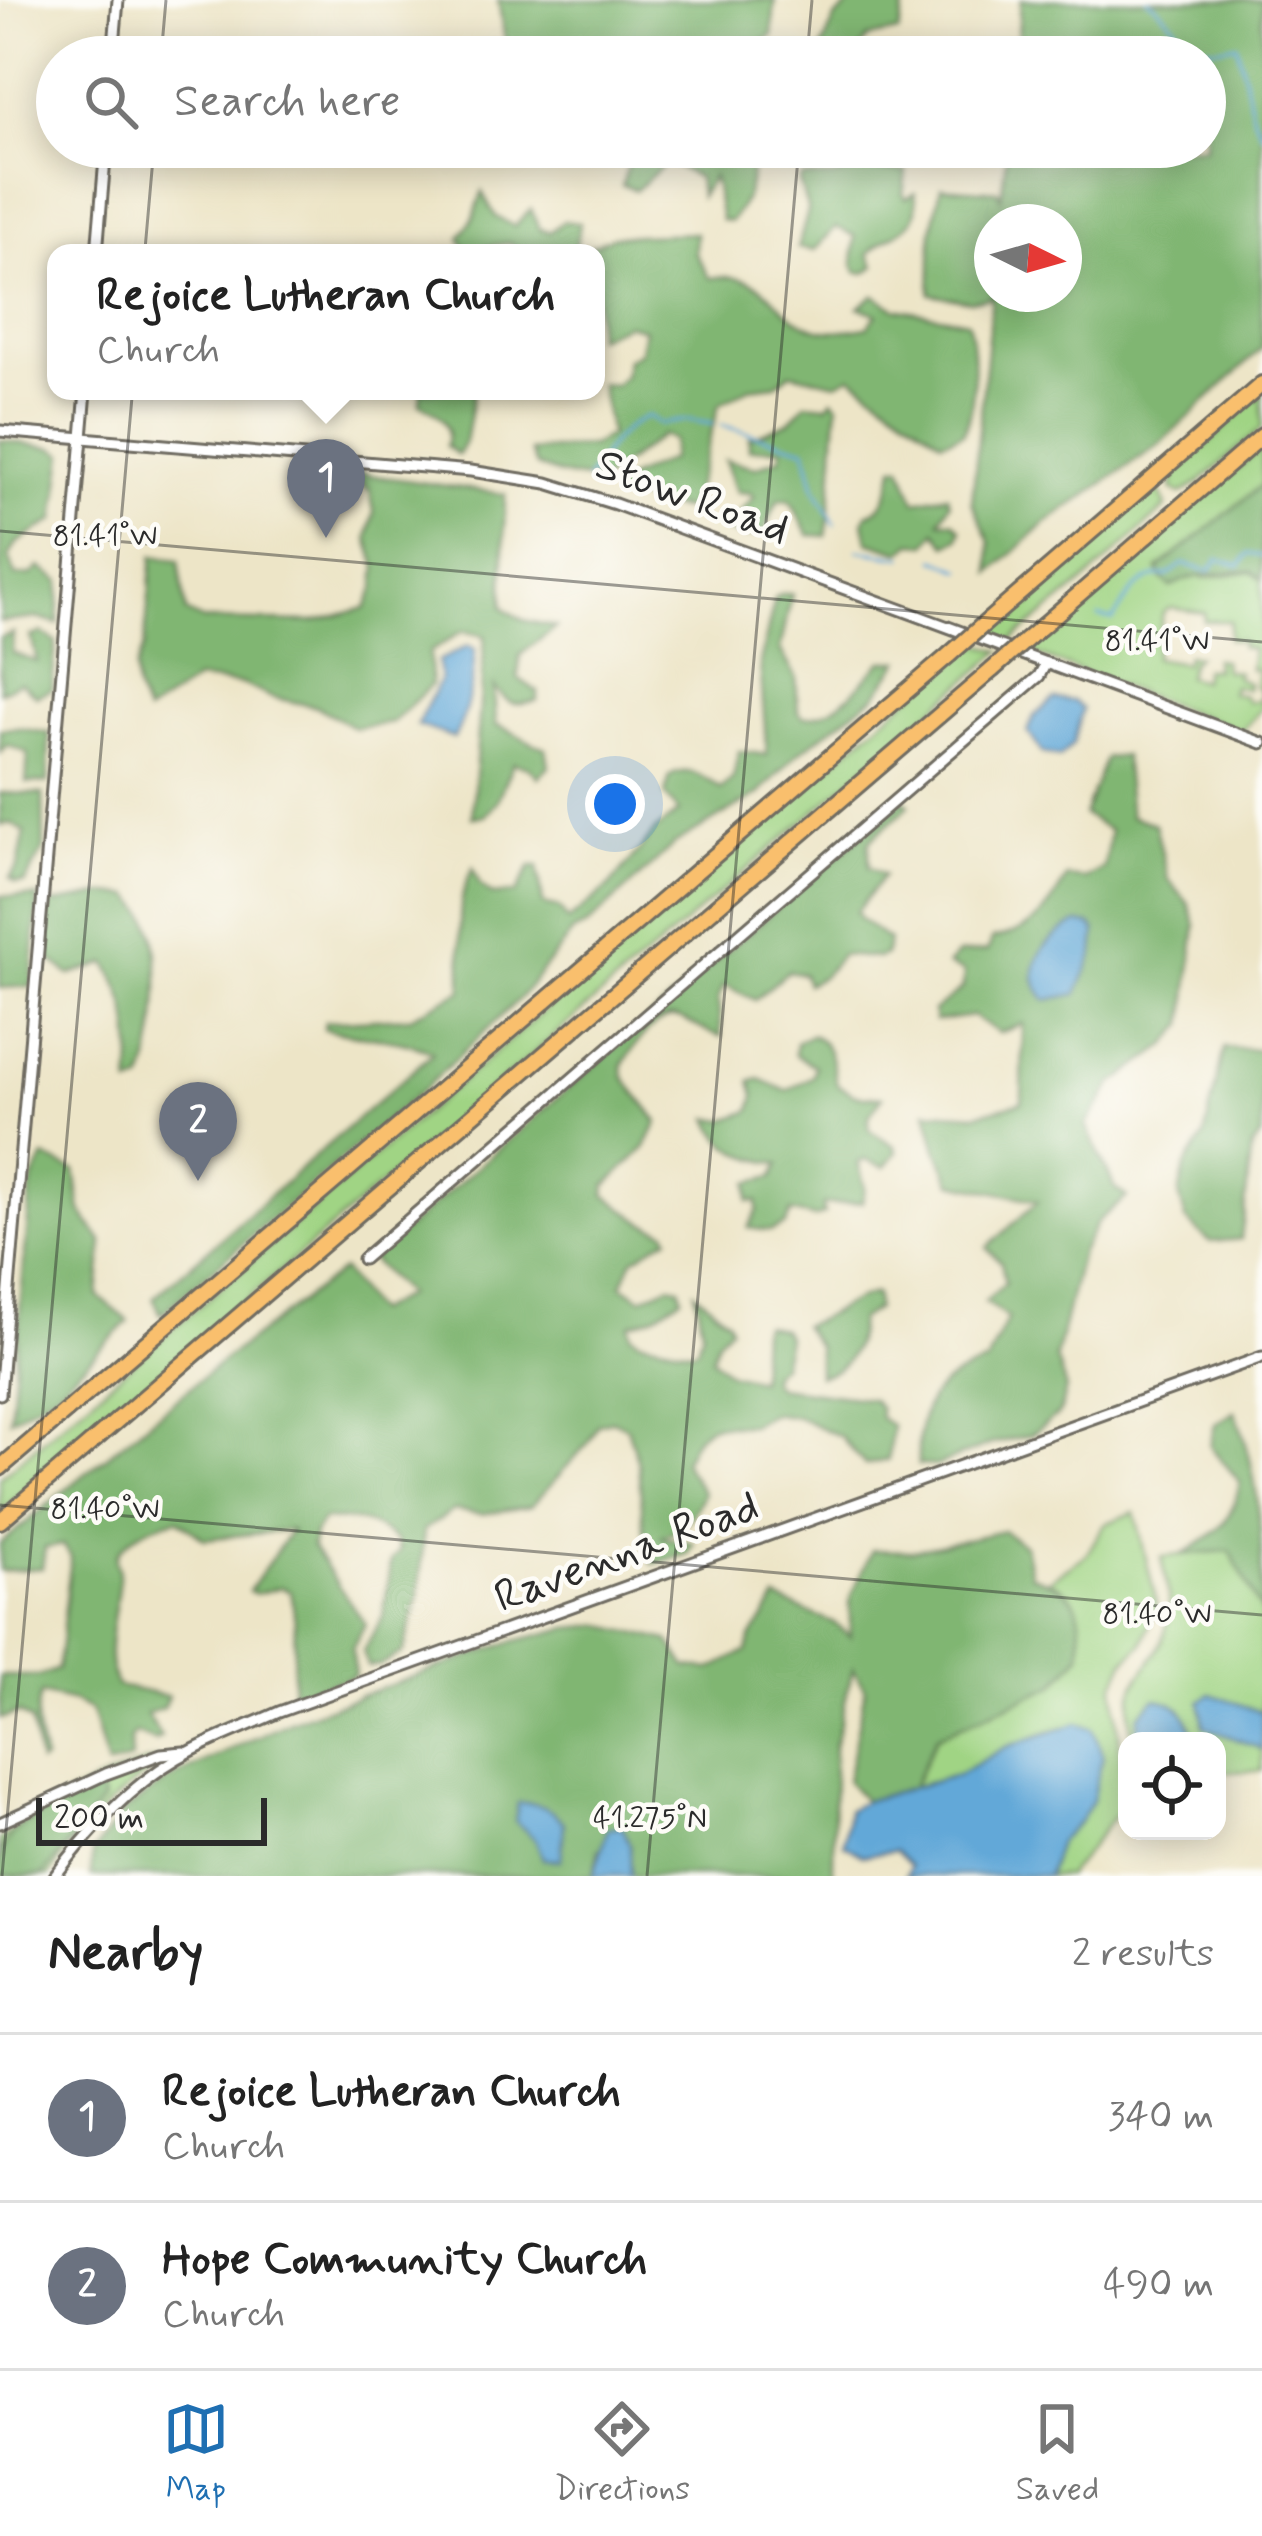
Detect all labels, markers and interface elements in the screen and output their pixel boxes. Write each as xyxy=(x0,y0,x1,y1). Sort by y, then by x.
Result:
search box xyxy=(36,36,1226,168)
icon: search xyxy=(78,69,144,135)
text: Search here xyxy=(174,73,401,132)
north arrow xyxy=(974,204,1082,312)
popup xyxy=(47,244,605,400)
text: Rejoice Lutheran Church xyxy=(97,267,555,326)
text: Church xyxy=(97,326,220,377)
street label: Stow Road xyxy=(587,436,797,560)
pin: 1 xyxy=(287,439,365,538)
text: 81.41°W xyxy=(53,517,157,556)
text: 81.41°W xyxy=(1105,622,1209,661)
your location xyxy=(585,774,645,834)
pin: 2 xyxy=(159,1082,237,1181)
street label: Ravenna Road xyxy=(487,1478,767,1628)
text: 81.40°W xyxy=(51,1490,159,1529)
text: 81.40°W xyxy=(1103,1595,1211,1634)
map controls xyxy=(1118,1732,1226,1840)
button: locate xyxy=(1118,1732,1226,1840)
scale bar xyxy=(36,1792,267,1845)
text: 200 m xyxy=(54,1797,144,1841)
text: 41.275°N xyxy=(593,1799,707,1838)
text: Nearby xyxy=(48,1921,203,1987)
text: 2 results xyxy=(1072,1929,1214,1980)
text: Rejoice Lutheran Church xyxy=(162,2063,621,2122)
text: 1 xyxy=(78,2092,96,2143)
text: 340 m xyxy=(1108,2092,1214,2143)
text: Church xyxy=(162,2122,285,2173)
text: Hope Community Church xyxy=(162,2231,647,2290)
text: 2 xyxy=(77,2260,97,2311)
text: 490 m xyxy=(1103,2260,1214,2311)
text: Church xyxy=(162,2290,285,2341)
tab: Map xyxy=(163,2396,229,2512)
tab: Directions xyxy=(554,2396,690,2512)
tab: Saved xyxy=(1016,2396,1099,2512)

